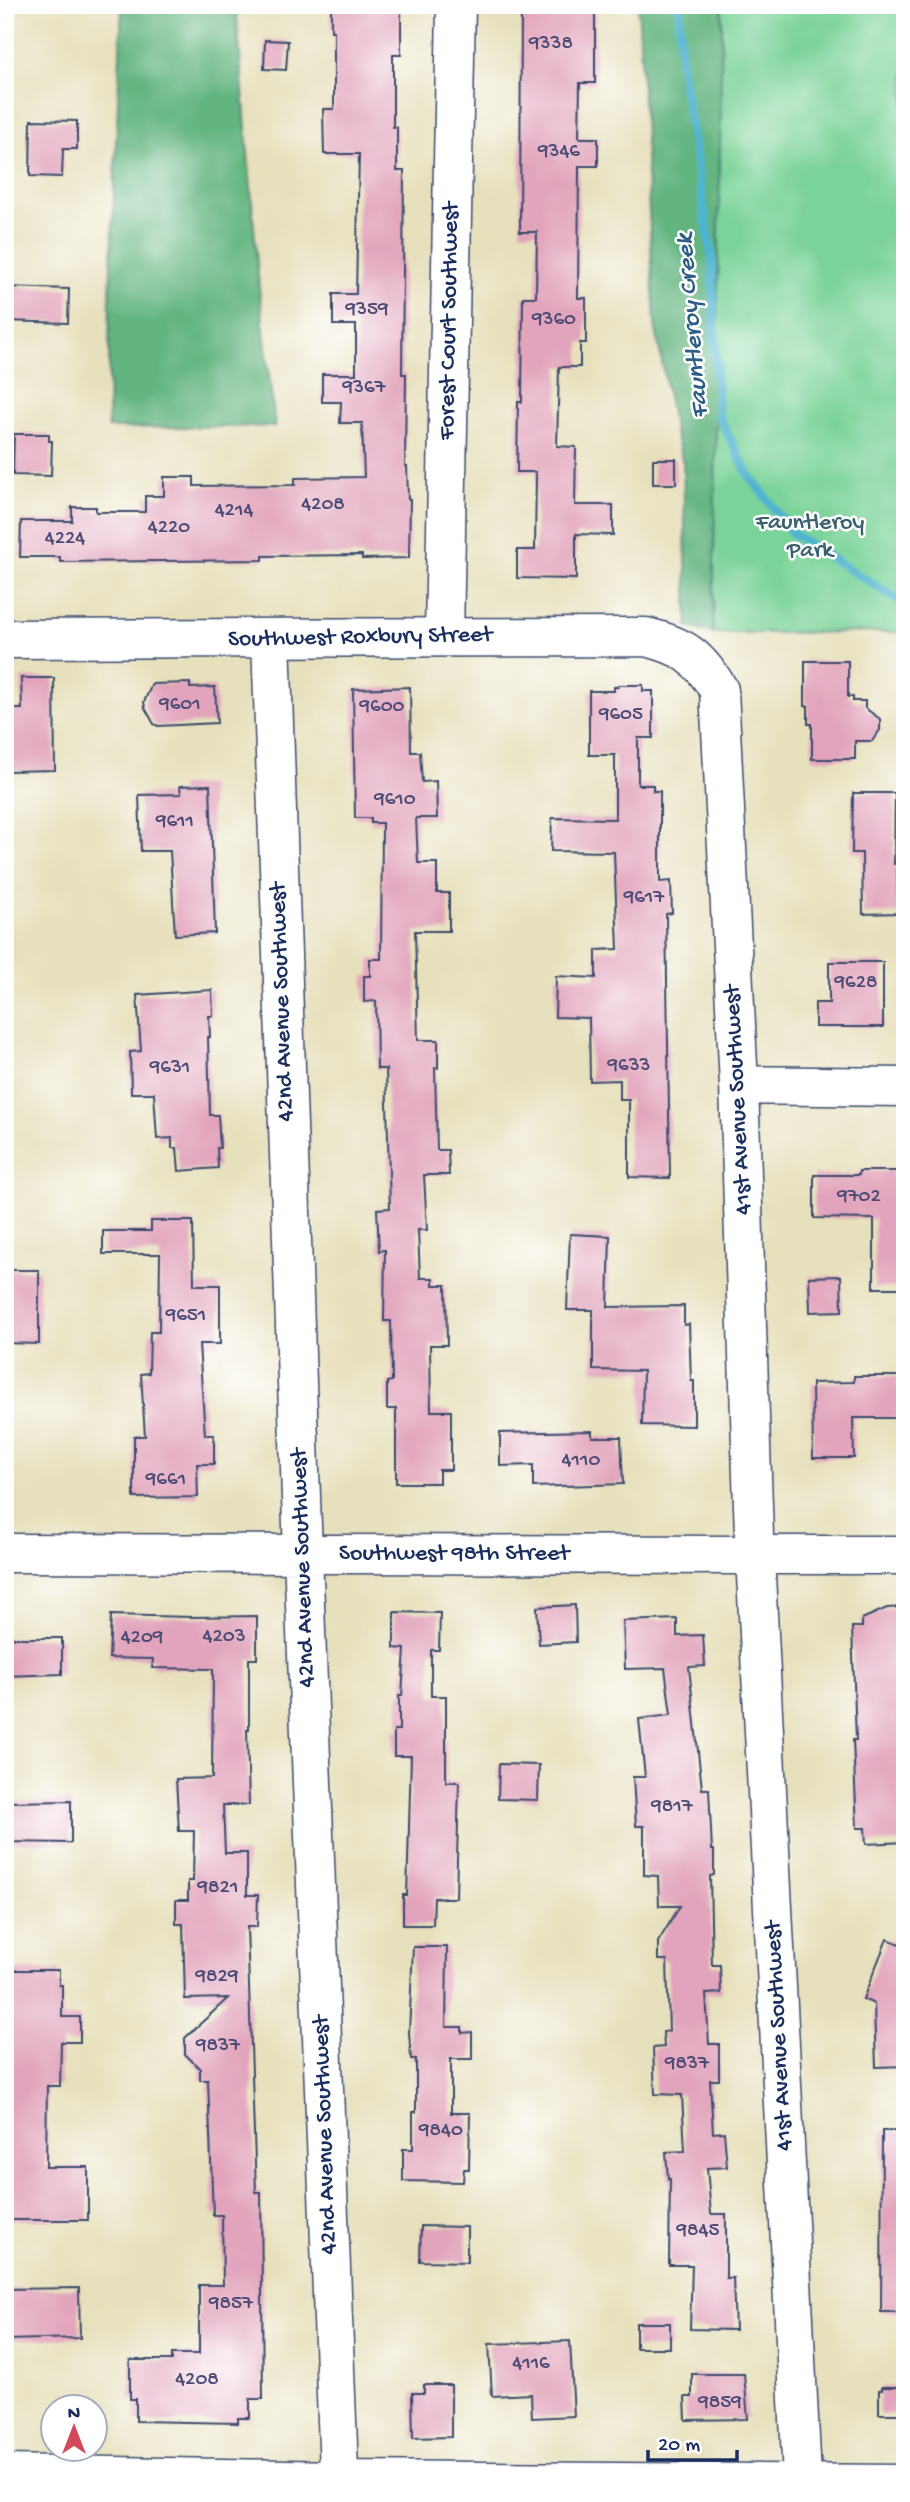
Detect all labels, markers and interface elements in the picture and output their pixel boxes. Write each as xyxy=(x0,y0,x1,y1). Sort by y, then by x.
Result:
house number: 9338 xyxy=(528,32,573,57)
house number: 9346 xyxy=(537,140,580,165)
street label: Forest Court Southwest xyxy=(433,200,467,441)
water label: Fauntleroy Creek xyxy=(670,230,718,420)
house number: 9359 xyxy=(345,298,389,323)
house number: 9360 xyxy=(531,308,576,333)
house number: 9367 xyxy=(342,376,387,401)
house number: 4208 xyxy=(301,493,345,518)
house number: 4214 xyxy=(215,499,253,524)
park label: Fauntleroy Park xyxy=(755,509,864,566)
house number: 4220 xyxy=(148,516,190,541)
house number: 4224 xyxy=(45,527,85,552)
street label: Southwest Roxbury Street xyxy=(228,621,495,655)
house number: 9601 xyxy=(158,693,201,718)
house number: 9600 xyxy=(358,695,405,720)
house number: 9605 xyxy=(598,703,643,728)
house number: 9610 xyxy=(373,788,416,813)
house number: 9611 xyxy=(155,810,194,835)
street label: 42nd Avenue Southwest xyxy=(264,880,302,1122)
house number: 9617 xyxy=(623,886,665,911)
house number: 9628 xyxy=(834,971,877,996)
street label: 41st Avenue Southwest xyxy=(718,982,760,1216)
house number: 9633 xyxy=(607,1054,650,1079)
house number: 9631 xyxy=(149,1056,190,1081)
house number: 9702 xyxy=(836,1185,881,1210)
house number: 9651 xyxy=(165,1304,206,1329)
street label: 42nd Avenue Southwest xyxy=(285,1446,323,1688)
house number: 4110 xyxy=(562,1449,600,1474)
house number: 9661 xyxy=(145,1468,186,1493)
street label: Southwest 98th Street xyxy=(339,1540,571,1569)
house number: 4203 xyxy=(202,1625,246,1650)
house number: 4209 xyxy=(121,1626,164,1651)
house number: 9817 xyxy=(650,1795,694,1820)
house number: 9821 xyxy=(197,1876,238,1901)
street label: 41st Avenue Southwest xyxy=(759,1918,801,2152)
house number: 9829 xyxy=(195,1965,239,1990)
street label: 42nd Avenue Southwest xyxy=(307,2013,345,2255)
house number: 9837 xyxy=(195,2034,241,2059)
house number: 9837 xyxy=(664,2052,710,2077)
house number: 9840 xyxy=(418,2119,463,2144)
house number: 9845 xyxy=(675,2219,720,2244)
house number: 9857 xyxy=(208,2292,254,2317)
house number: 4116 xyxy=(512,2352,550,2377)
house number: 4208 xyxy=(175,2368,219,2393)
house number: 9859 xyxy=(697,2391,742,2416)
north arrow xyxy=(38,2394,108,2464)
text: N xyxy=(68,2403,80,2426)
scale bar xyxy=(648,2418,737,2462)
text: 20 m xyxy=(658,2434,700,2459)

